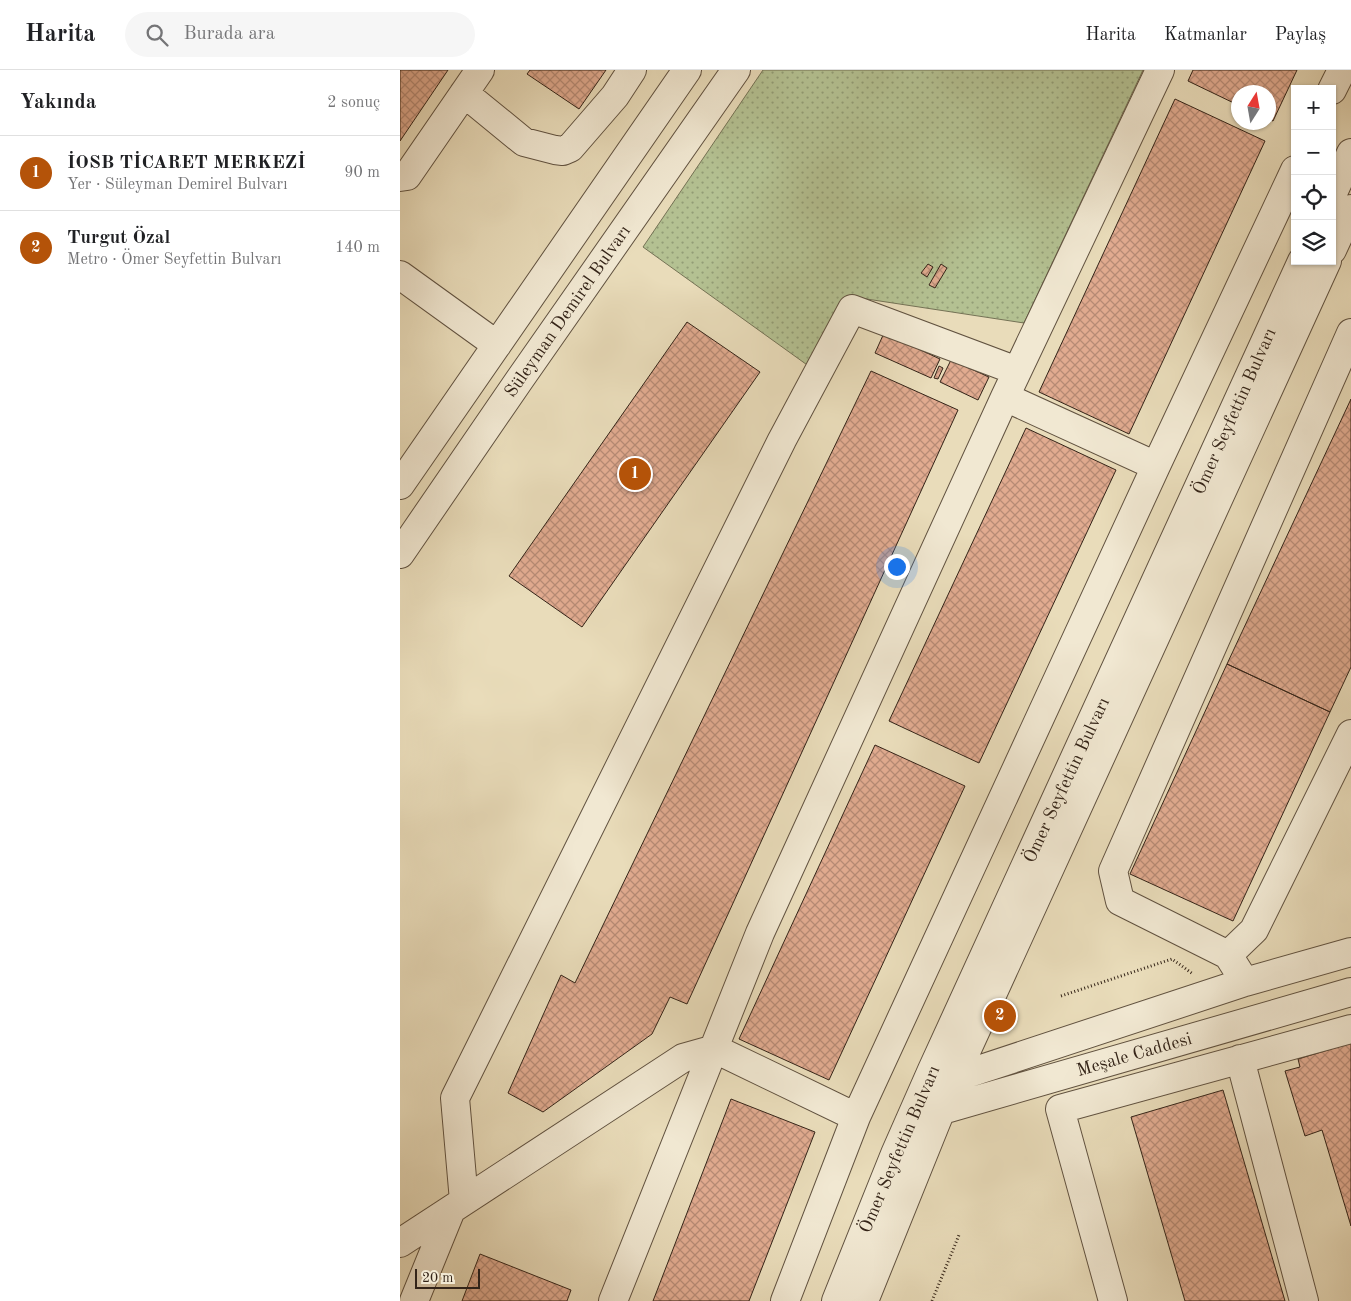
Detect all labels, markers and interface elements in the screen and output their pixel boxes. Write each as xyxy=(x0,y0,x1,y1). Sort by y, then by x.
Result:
search box xyxy=(125,12,475,57)
icon: search xyxy=(143,21,171,49)
text: Harita xyxy=(25,23,95,47)
text: Burada ara xyxy=(183,25,275,44)
text: Harita xyxy=(1085,26,1136,44)
text: Katmanlar xyxy=(1164,26,1247,44)
text: Paylaş xyxy=(1275,26,1326,44)
north arrow xyxy=(1231,85,1276,130)
map controls xyxy=(1291,85,1336,265)
button: + xyxy=(1291,85,1336,130)
text: Yakında xyxy=(20,92,96,113)
text: 2 sonuç xyxy=(327,95,380,111)
button: − xyxy=(1291,130,1336,175)
text: İOSB TİCARET MERKEZİ xyxy=(67,154,306,173)
text: 1 xyxy=(31,165,41,181)
text: 90 m xyxy=(344,165,380,181)
button: locate xyxy=(1291,175,1336,220)
text: Yer · Süleyman Demirel Bulvarı xyxy=(67,177,287,193)
button: layers xyxy=(1291,220,1336,265)
street label: Süleyman Demirel Bulvarı xyxy=(502,222,634,401)
text: Turgut Özal xyxy=(67,229,170,248)
text: 2 xyxy=(31,240,41,256)
text: 140 m xyxy=(335,240,380,256)
text: Metro · Ömer Seyfettin Bulvarı xyxy=(67,252,281,268)
street label: Ömer Seyfettin Bulvarı xyxy=(1186,324,1280,497)
pin: 1 xyxy=(619,455,651,493)
your location xyxy=(884,554,910,580)
street label: Ömer Seyfettin Bulvarı xyxy=(1017,693,1113,866)
pin: 2 xyxy=(984,997,1016,1035)
street label: Meşale Caddesi xyxy=(1075,1030,1194,1080)
street label: Ömer Seyfettin Bulvarı xyxy=(853,1061,943,1236)
scale bar xyxy=(415,1266,480,1289)
text: 20 m xyxy=(422,1271,453,1285)

